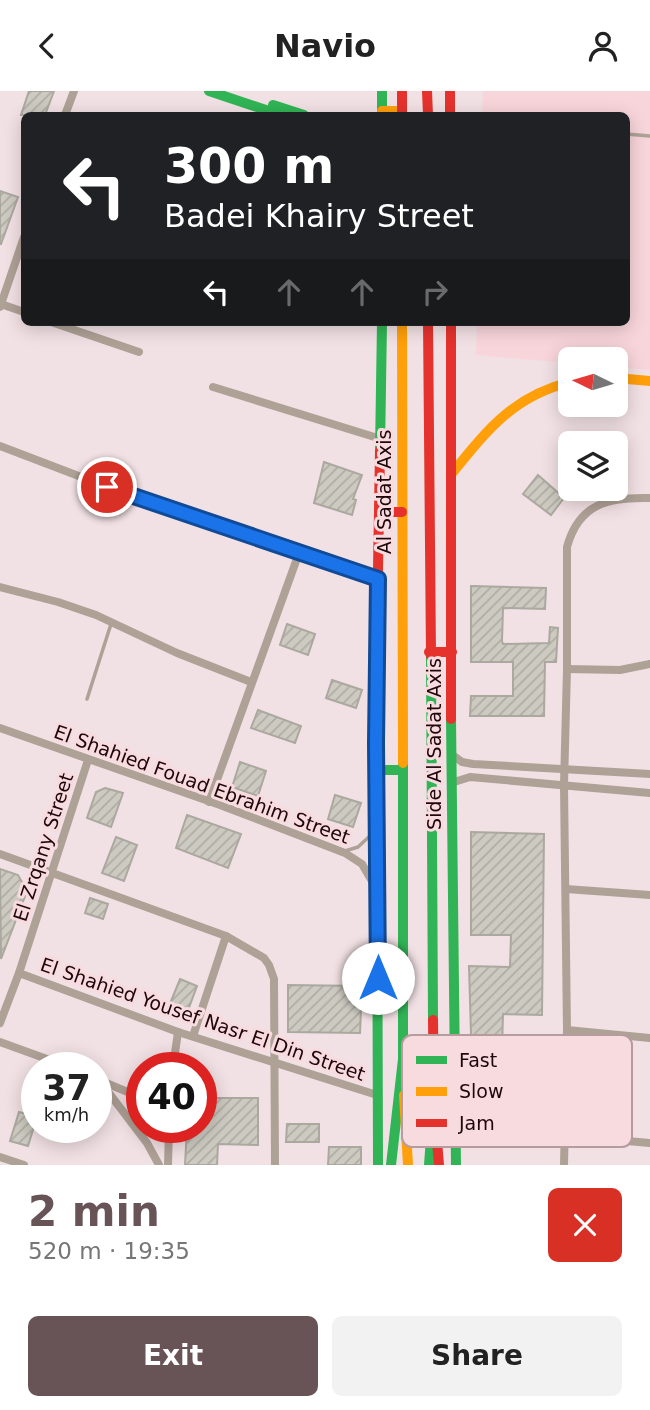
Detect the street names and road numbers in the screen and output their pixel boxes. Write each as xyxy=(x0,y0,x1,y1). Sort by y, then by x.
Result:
street label: Al Sadat Axis xyxy=(373,430,395,554)
street label: Side Al Sadat Axis xyxy=(423,658,445,830)
street label: El Shahied Fouad Ebrahim Street xyxy=(51,720,353,848)
street label: El Zrqany Street xyxy=(9,770,77,924)
street label: El Shahied Yousef Nasr El Din Street xyxy=(38,953,368,1085)

